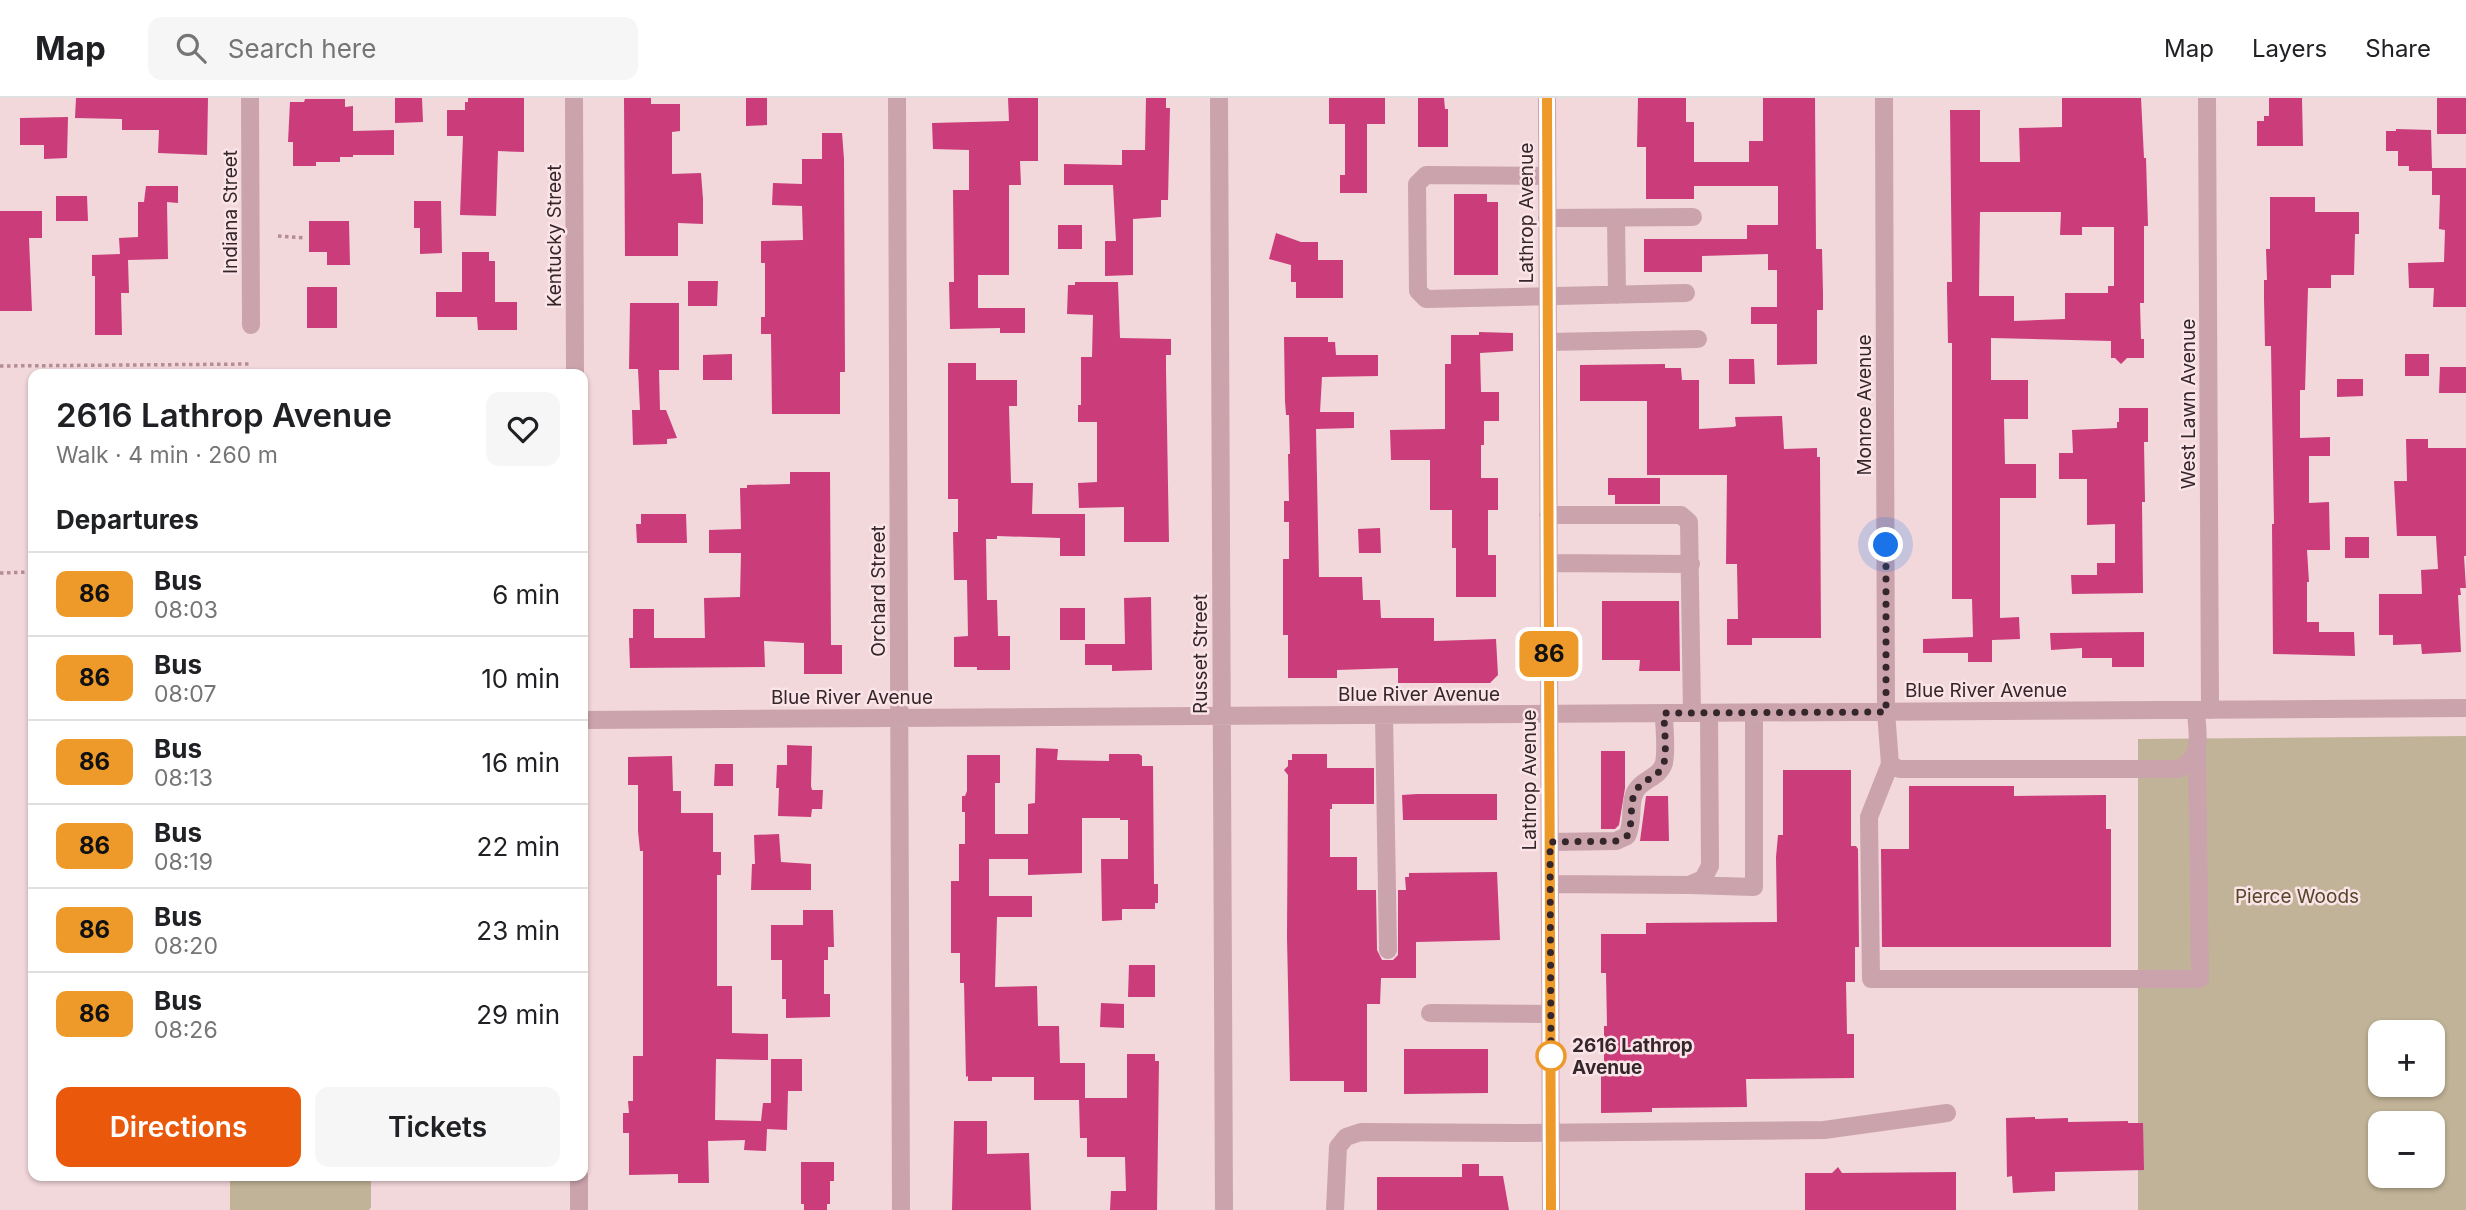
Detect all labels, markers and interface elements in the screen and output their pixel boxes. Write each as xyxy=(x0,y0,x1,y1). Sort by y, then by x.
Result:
search box xyxy=(148,17,638,80)
text: Map xyxy=(35,28,106,68)
icon: search xyxy=(172,29,210,67)
text: Search here xyxy=(228,33,376,64)
text: Map xyxy=(2164,34,2214,63)
text: Layers xyxy=(2252,34,2327,63)
text: Share xyxy=(2365,34,2431,63)
street label: Lathrop Avenue xyxy=(1515,143,1538,283)
street label: Indiana Street xyxy=(219,150,242,274)
street label: Kentucky Street xyxy=(543,165,566,307)
street label: West Lawn Avenue xyxy=(2177,319,2200,489)
street label: Monroe Avenue xyxy=(1853,334,1876,476)
button: heart xyxy=(486,392,560,466)
text: 2616 Lathrop Avenue xyxy=(56,395,392,435)
text: Walk · 4 min · 260 m xyxy=(56,441,278,469)
text: Departures xyxy=(56,504,199,535)
street label: Orchard Street xyxy=(867,525,890,657)
your location xyxy=(1868,527,1903,562)
text: Bus xyxy=(154,565,202,596)
text: 86 xyxy=(79,579,110,608)
text: 6 min xyxy=(492,579,560,610)
street label: Russet Street xyxy=(1189,594,1212,714)
text: 08:03 xyxy=(154,596,218,624)
line badge: 86 xyxy=(1518,631,1580,677)
text: 86 xyxy=(1533,639,1565,668)
text: Bus xyxy=(154,649,202,680)
text: 86 xyxy=(79,663,110,692)
text: 10 min xyxy=(481,663,560,694)
street label: Blue River Avenue xyxy=(1905,679,2067,702)
text: 08:07 xyxy=(154,680,216,708)
street label: Blue River Avenue xyxy=(1338,683,1500,706)
street label: Blue River Avenue xyxy=(771,686,933,709)
street label: Lathrop Avenue xyxy=(1518,710,1541,850)
text: Bus xyxy=(154,733,202,764)
text: 86 xyxy=(79,747,110,776)
text: 16 min xyxy=(482,747,560,778)
text: 08:13 xyxy=(154,764,213,792)
text: Bus xyxy=(154,817,202,848)
text: 86 xyxy=(79,831,110,860)
text: 22 min xyxy=(477,831,560,862)
text: 08:19 xyxy=(154,848,213,876)
park label: Pierce Woods xyxy=(2235,885,2359,908)
text: Bus xyxy=(154,901,202,932)
text: 86 xyxy=(79,915,110,944)
text: 23 min xyxy=(476,915,560,946)
text: 08:20 xyxy=(154,932,218,960)
text: Bus xyxy=(154,985,202,1016)
text: 86 xyxy=(79,999,110,1028)
text: 29 min xyxy=(476,999,560,1030)
text: 08:26 xyxy=(154,1016,218,1044)
map controls xyxy=(2368,1020,2445,1188)
button: + xyxy=(2368,1020,2445,1097)
place label: 2616 Lathrop Avenue xyxy=(1572,1034,1693,1079)
marker: 2616 Lathrop Avenue xyxy=(1536,1041,1566,1071)
button: Directions xyxy=(56,1087,301,1167)
button: Tickets xyxy=(315,1087,560,1167)
button: − xyxy=(2368,1111,2445,1188)

